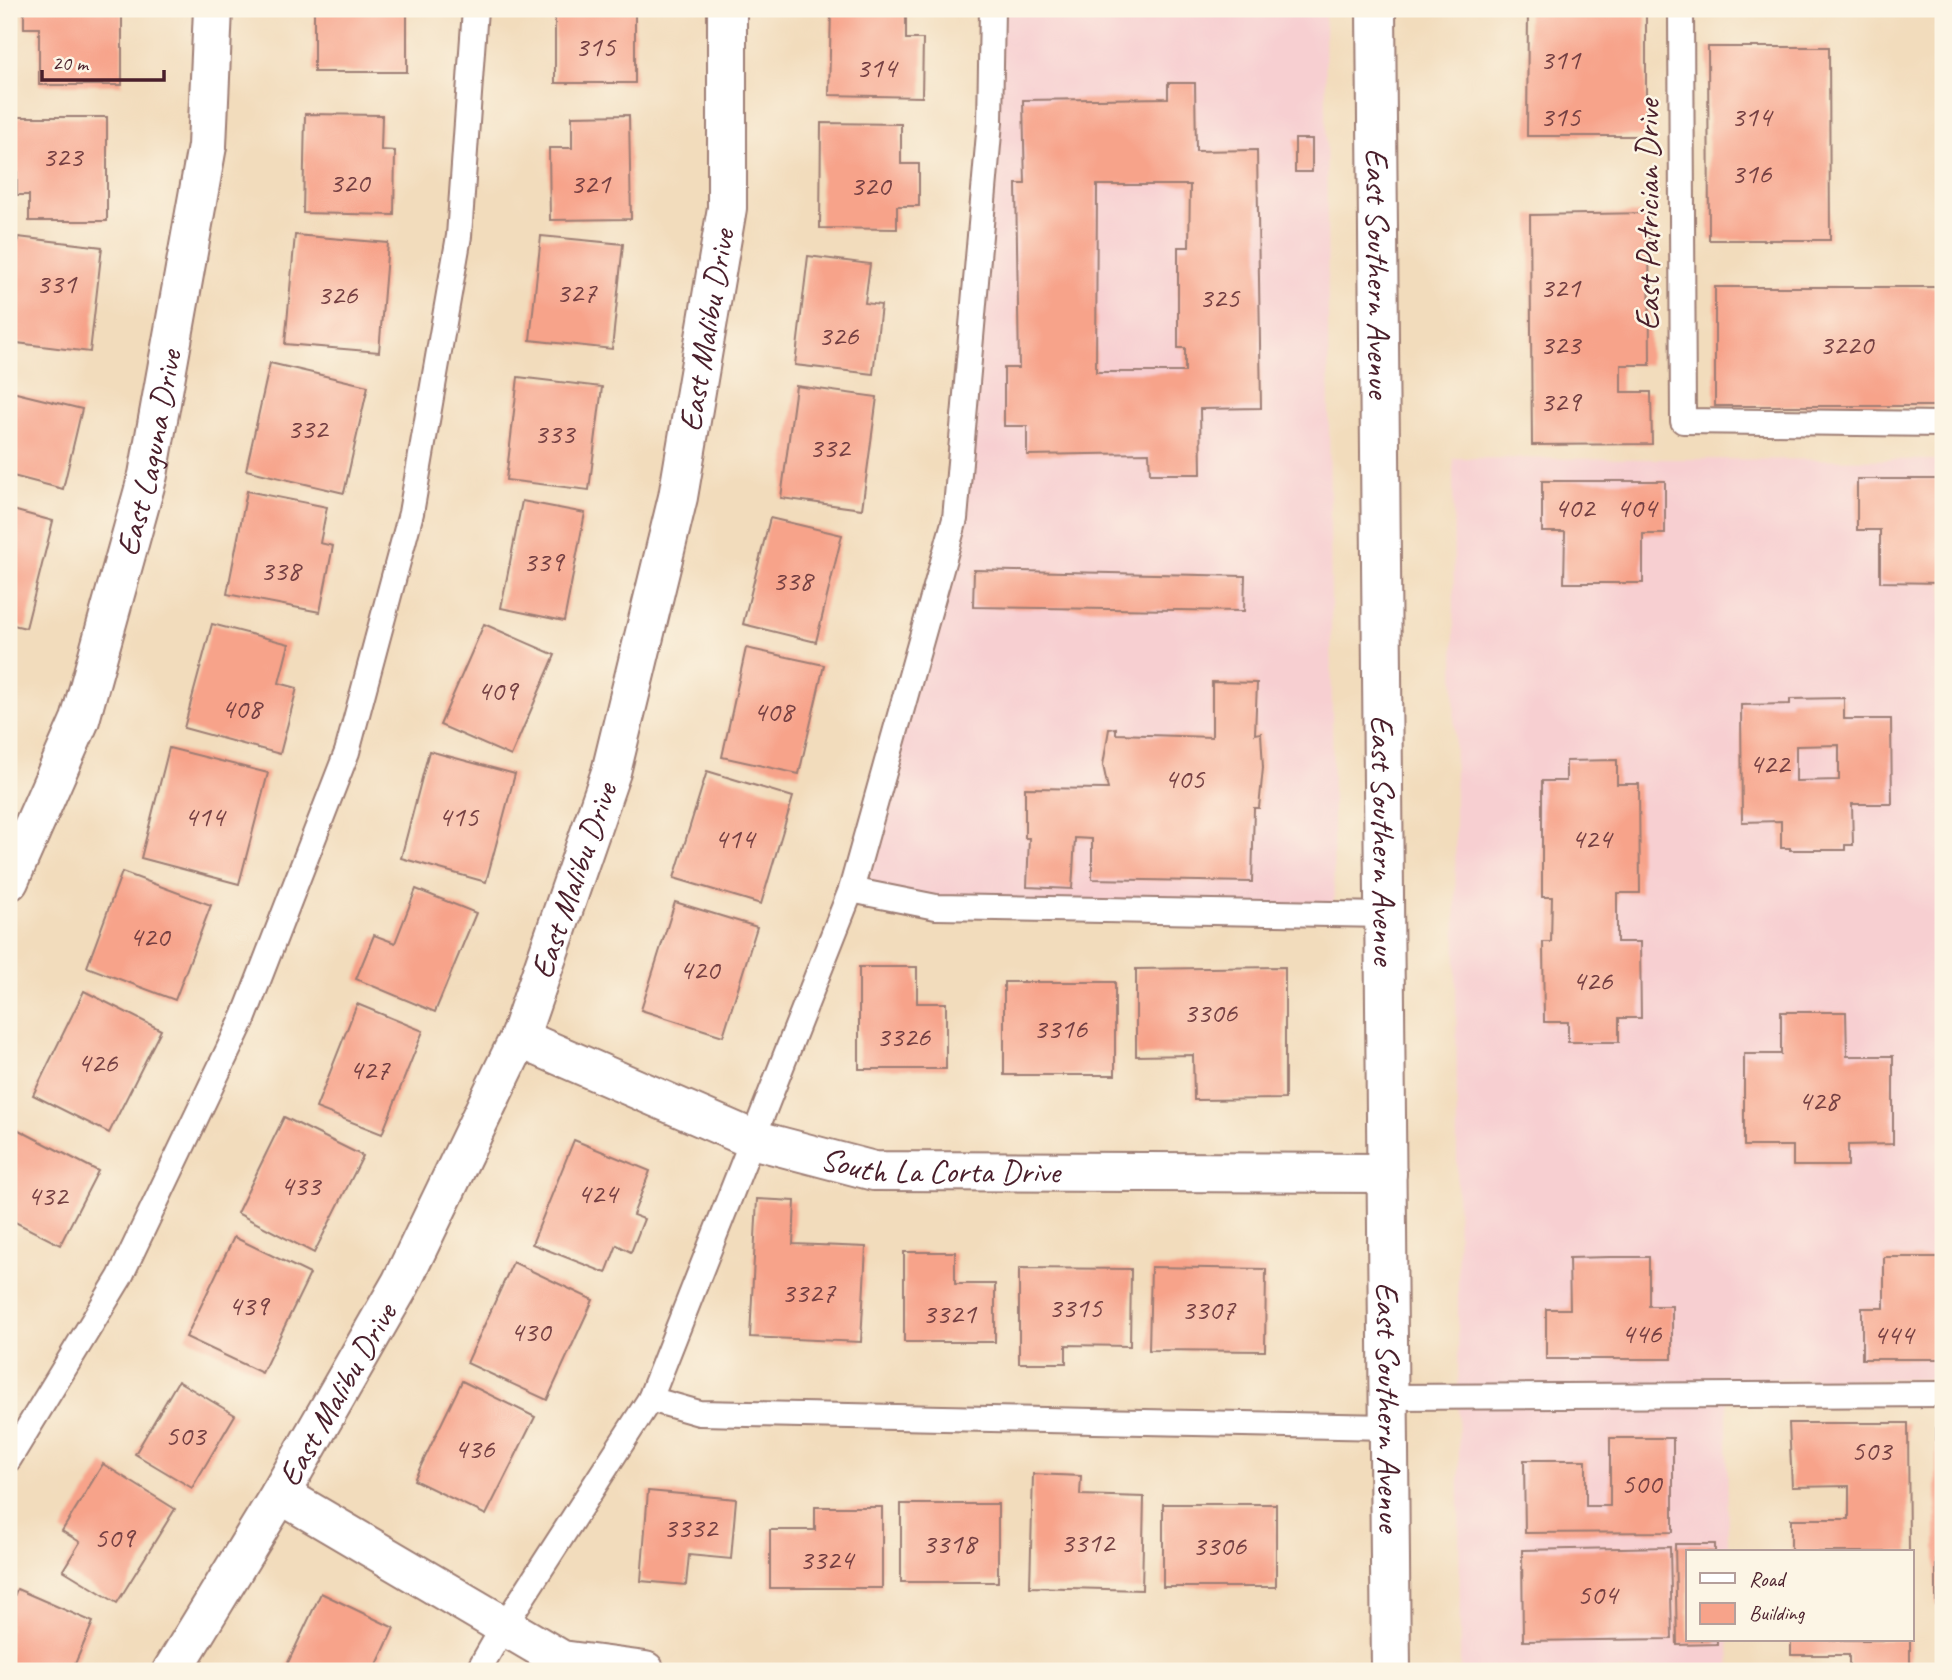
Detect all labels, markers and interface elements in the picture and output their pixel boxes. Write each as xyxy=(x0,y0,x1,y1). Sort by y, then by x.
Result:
house number: 315 xyxy=(575,27,617,65)
scale bar xyxy=(42,38,164,82)
house number: 311 xyxy=(1540,40,1582,78)
house number: 314 xyxy=(856,48,899,86)
text: 20 m xyxy=(52,50,90,76)
house number: 315 xyxy=(1540,97,1582,135)
street label: East Patrician Drive xyxy=(1627,97,1669,330)
house number: 314 xyxy=(1731,97,1774,135)
house number: 323 xyxy=(42,137,85,175)
street label: East Southern Avenue xyxy=(1356,148,1401,400)
house number: 316 xyxy=(1731,154,1773,192)
house number: 320 xyxy=(329,163,372,201)
house number: 321 xyxy=(570,164,612,202)
house number: 320 xyxy=(850,166,893,204)
street label: East Malibu Drive xyxy=(668,224,744,434)
house number: 331 xyxy=(36,264,78,302)
house number: 321 xyxy=(1540,268,1582,306)
house number: 327 xyxy=(556,273,598,311)
house number: 326 xyxy=(317,275,359,313)
house number: 325 xyxy=(1199,278,1241,316)
house number: 326 xyxy=(818,316,860,354)
house number: 323 xyxy=(1540,325,1583,363)
house number: 3220 xyxy=(1819,325,1876,363)
street label: East Laguna Drive xyxy=(106,345,191,561)
house number: 329 xyxy=(1540,382,1583,420)
house number: 332 xyxy=(287,409,330,447)
house number: 333 xyxy=(534,414,577,452)
house number: 332 xyxy=(809,428,852,466)
house number: 402 xyxy=(1554,488,1597,526)
house number: 404 xyxy=(1616,488,1659,526)
house number: 339 xyxy=(523,542,566,580)
house number: 338 xyxy=(260,551,303,589)
house number: 338 xyxy=(772,561,815,599)
house number: 409 xyxy=(477,671,520,709)
house number: 408 xyxy=(221,689,264,727)
house number: 408 xyxy=(753,692,796,730)
street label: East Southern Avenue xyxy=(1361,715,1406,967)
house number: 422 xyxy=(1749,744,1792,782)
house number: 405 xyxy=(1164,759,1206,797)
street label: East Malibu Drive xyxy=(520,775,627,984)
house number: 414 xyxy=(184,797,227,835)
house number: 415 xyxy=(438,797,480,835)
house number: 414 xyxy=(714,819,757,857)
house number: 424 xyxy=(1571,819,1614,857)
house number: 420 xyxy=(129,917,172,955)
house number: 420 xyxy=(679,950,722,988)
house number: 426 xyxy=(1572,961,1614,999)
house number: 3306 xyxy=(1183,993,1239,1031)
house number: 3316 xyxy=(1033,1009,1089,1047)
house number: 3326 xyxy=(876,1017,931,1055)
house number: 426 xyxy=(77,1043,119,1081)
house number: 427 xyxy=(349,1050,391,1088)
house number: 428 xyxy=(1798,1081,1841,1119)
street label: South La Corta Drive xyxy=(817,1137,1062,1193)
house number: 433 xyxy=(280,1166,323,1204)
house number: 424 xyxy=(577,1174,620,1212)
house number: 432 xyxy=(27,1176,70,1214)
house number: 3327 xyxy=(781,1273,836,1311)
street label: East Southern Avenue xyxy=(1366,1282,1411,1534)
house number: 439 xyxy=(228,1286,271,1324)
house number: 3315 xyxy=(1048,1288,1104,1326)
house number: 3307 xyxy=(1181,1290,1237,1328)
street label: East Malibu Drive xyxy=(268,1294,407,1493)
house number: 3321 xyxy=(922,1294,977,1332)
house number: 430 xyxy=(510,1312,553,1350)
house number: 446 xyxy=(1621,1314,1663,1352)
house number: 444 xyxy=(1873,1315,1916,1353)
house number: 503 xyxy=(165,1416,208,1454)
house number: 436 xyxy=(454,1429,496,1467)
house number: 503 xyxy=(1851,1431,1894,1469)
house number: 500 xyxy=(1621,1464,1664,1502)
house number: 3332 xyxy=(663,1508,719,1546)
house number: 509 xyxy=(94,1518,137,1556)
house number: 3312 xyxy=(1060,1523,1117,1561)
house number: 3318 xyxy=(922,1524,978,1562)
house number: 3306 xyxy=(1192,1526,1248,1564)
house number: 3324 xyxy=(799,1540,855,1578)
legend xyxy=(1686,1550,1913,1642)
text: Road xyxy=(1749,1566,1788,1592)
house number: 504 xyxy=(1577,1575,1620,1613)
text: Building xyxy=(1749,1600,1806,1626)

